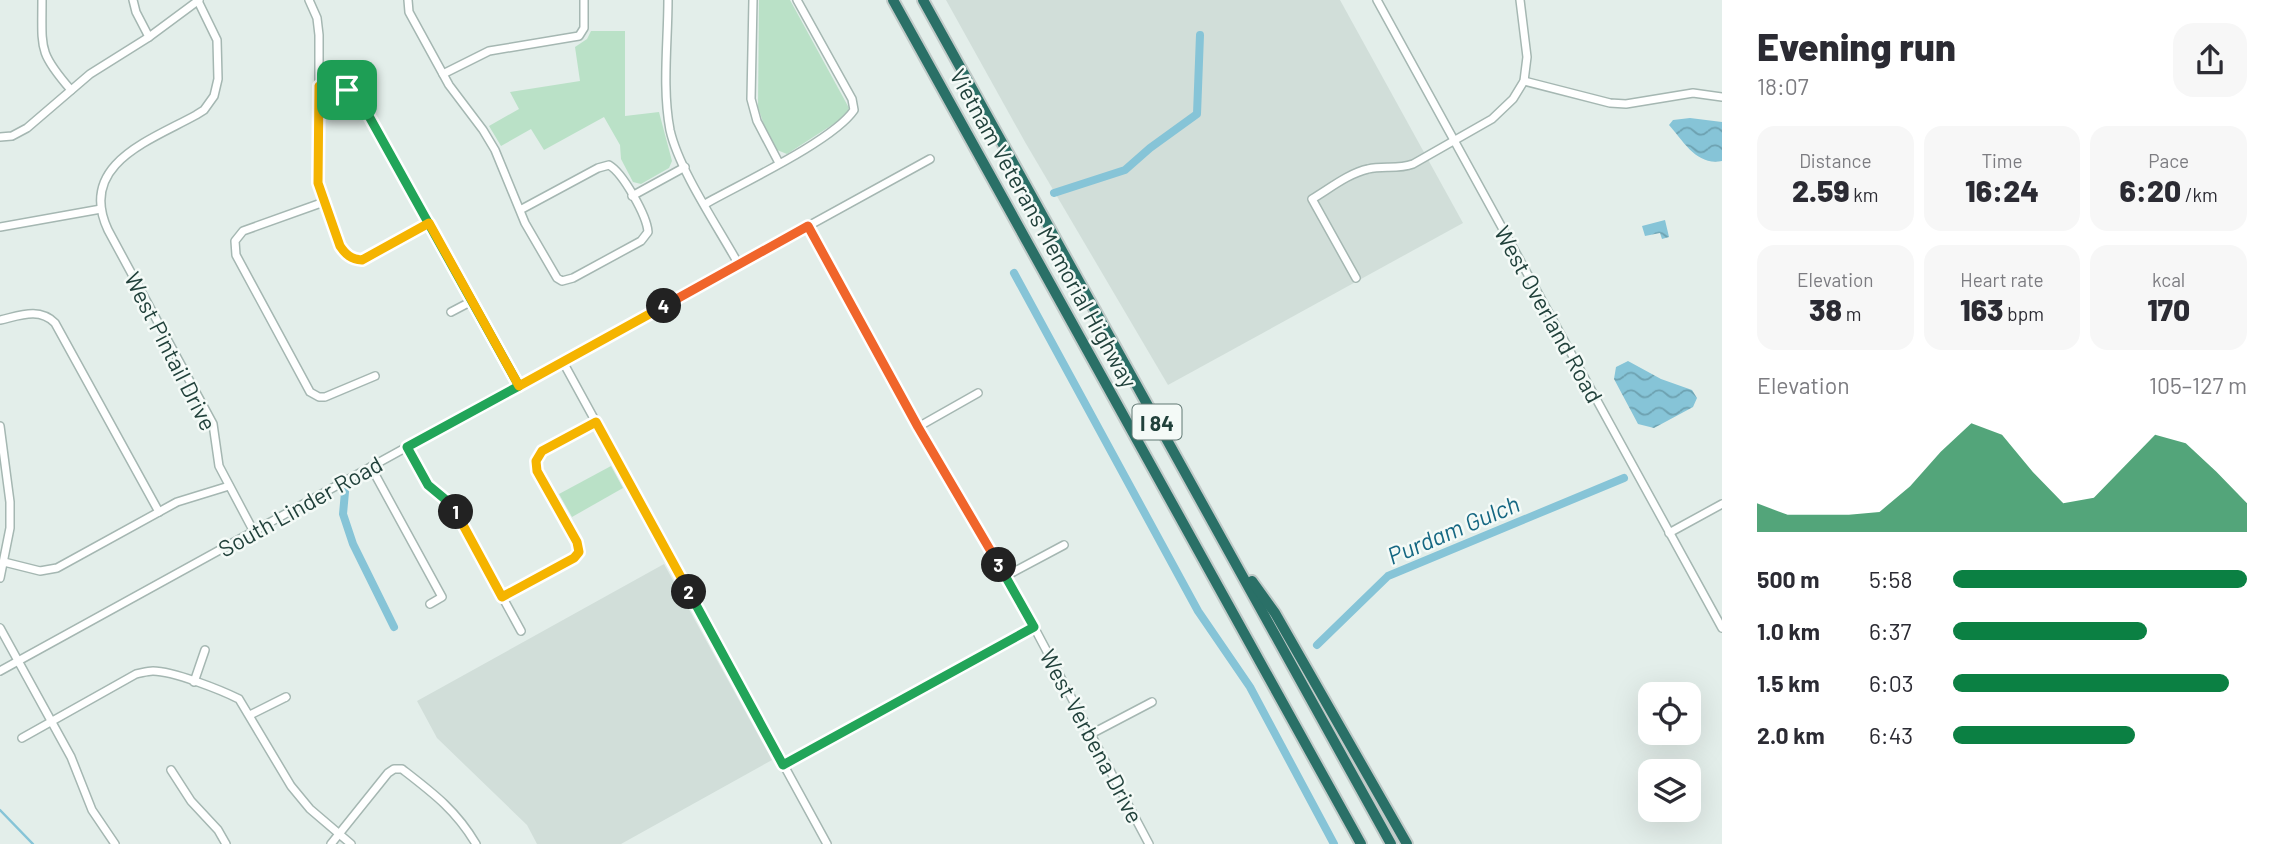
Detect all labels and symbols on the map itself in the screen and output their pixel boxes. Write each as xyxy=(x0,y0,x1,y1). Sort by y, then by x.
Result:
pin xyxy=(317,60,377,120)
street label: Vietnam Veterans Memorial Highway xyxy=(944,64,1144,393)
street label: West Overland Road xyxy=(1489,221,1609,407)
street label: West Pintail Drive xyxy=(119,267,223,435)
pin: 4 xyxy=(646,288,682,324)
road number: I 84 xyxy=(1132,404,1182,440)
street label: South Linder Road xyxy=(213,449,387,563)
water label: Purdam Gulch xyxy=(1383,488,1523,570)
pin: 1 xyxy=(438,494,474,530)
pin: 3 xyxy=(982,548,1016,582)
pin: 2 xyxy=(672,574,706,610)
street label: West Verbena Drive xyxy=(1034,644,1150,828)

